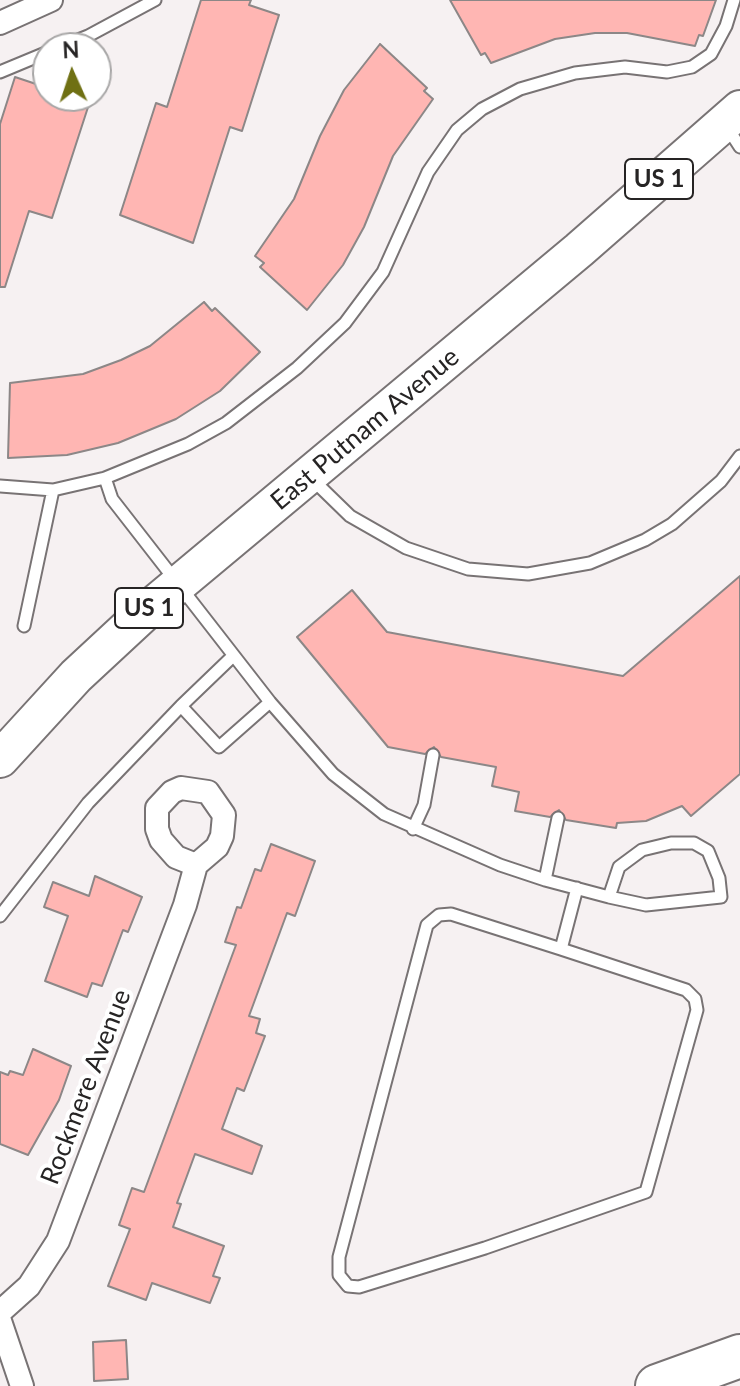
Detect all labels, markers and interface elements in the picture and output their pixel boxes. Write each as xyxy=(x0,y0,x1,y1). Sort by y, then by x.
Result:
north arrow xyxy=(32,32,112,112)
text: N xyxy=(62,36,80,63)
road number: US 1 xyxy=(625,159,693,199)
street label: East Putnam Avenue xyxy=(265,341,465,517)
road number: US 1 xyxy=(115,588,183,628)
street label: Rockmere Avenue xyxy=(34,985,138,1189)

